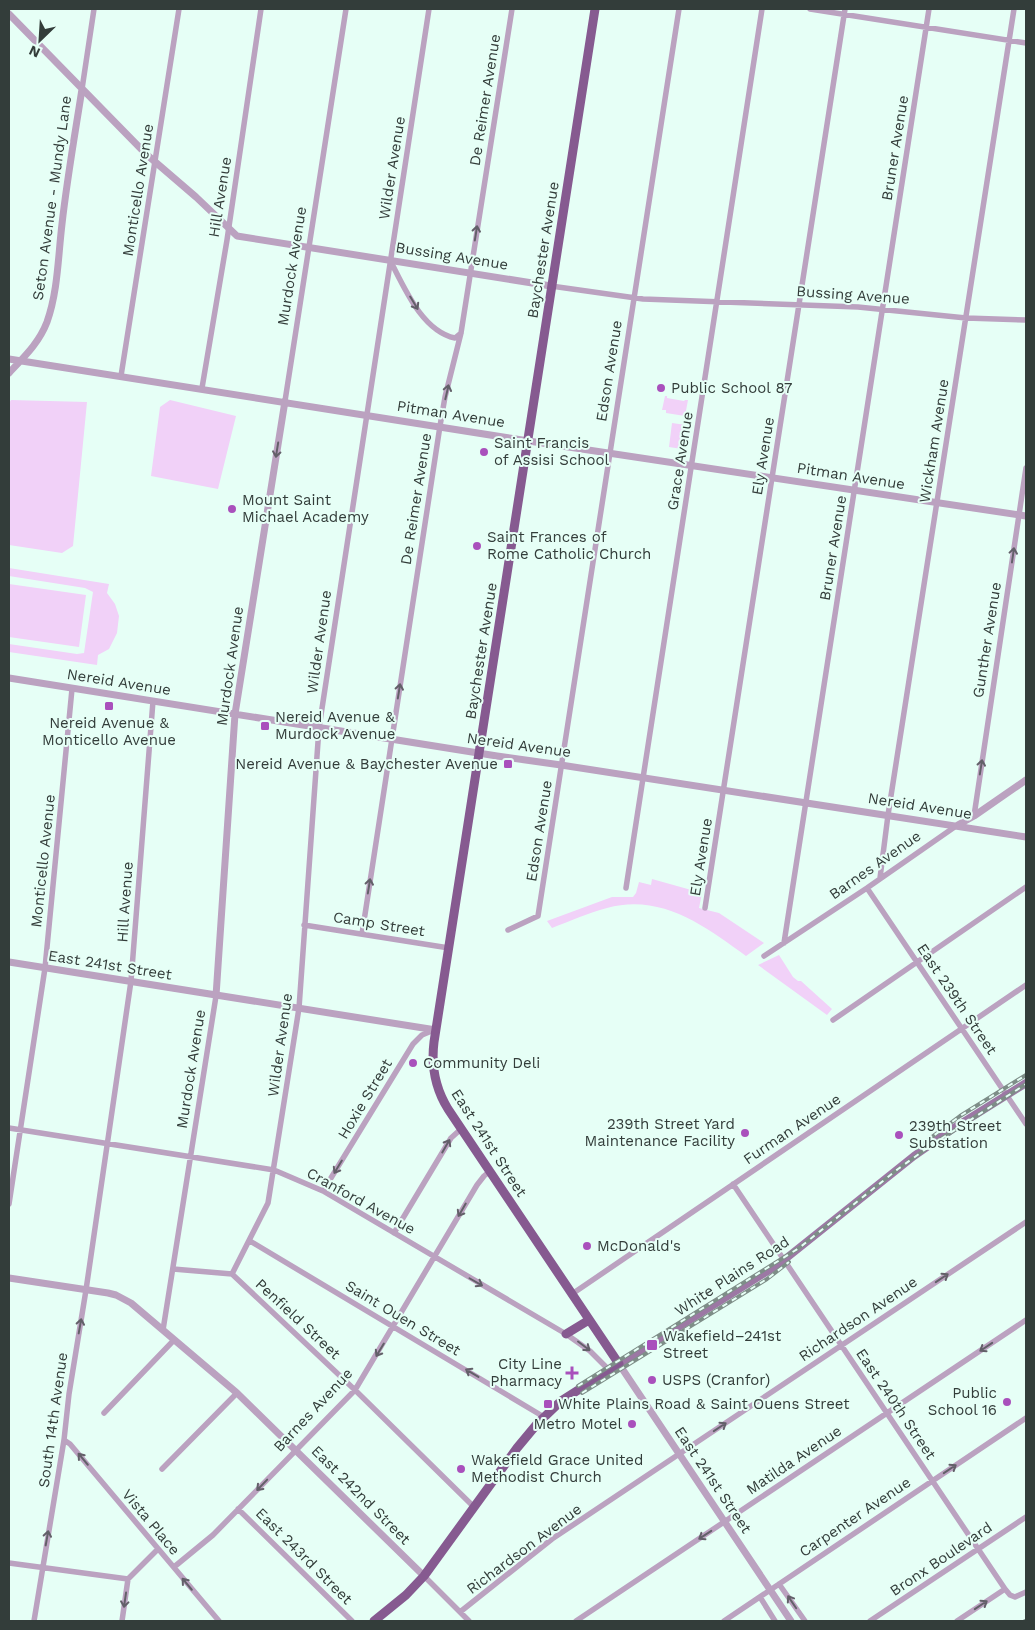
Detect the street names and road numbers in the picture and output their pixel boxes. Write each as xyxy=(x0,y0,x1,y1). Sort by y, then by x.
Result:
street label: De Reimer Avenue xyxy=(466,33,504,167)
street label: Seton Avenue - Mundy Lane xyxy=(29,94,75,302)
street label: Bruner Avenue xyxy=(878,94,912,202)
street label: Wilder Avenue xyxy=(375,115,409,221)
street label: Monticello Avenue xyxy=(119,122,157,258)
street label: Hill Avenue xyxy=(205,155,235,239)
street label: Baychester Avenue xyxy=(523,180,563,320)
street label: Murdock Avenue xyxy=(274,205,310,327)
street label: Bussing Avenue xyxy=(394,238,510,274)
street label: Bussing Avenue xyxy=(796,282,910,308)
street label: Edson Avenue xyxy=(592,319,626,423)
street label: Wickham Avenue xyxy=(915,378,953,504)
street label: Pitman Avenue xyxy=(396,397,506,431)
street label: Grace Avenue xyxy=(663,410,697,512)
street label: Ely Avenue xyxy=(748,416,778,496)
street label: De Reimer Avenue xyxy=(397,432,435,566)
street label: Pitman Avenue xyxy=(796,459,906,493)
street label: Bruner Avenue xyxy=(816,494,850,602)
street label: Baychester Avenue xyxy=(461,581,501,721)
street label: Gunther Avenue xyxy=(969,581,1005,699)
street label: Wilder Avenue xyxy=(303,589,335,695)
street label: Murdock Avenue xyxy=(213,605,247,727)
street label: Nereid Avenue xyxy=(66,665,172,699)
street label: Nereid Avenue xyxy=(466,729,572,761)
street label: Edson Avenue xyxy=(522,779,556,883)
street label: Nereid Avenue xyxy=(867,789,973,823)
street label: Monticello Avenue xyxy=(27,793,59,929)
street label: Ely Avenue xyxy=(686,817,716,897)
street label: Barnes Avenue xyxy=(826,827,924,903)
street label: Hill Avenue xyxy=(113,861,137,943)
street label: Camp Street xyxy=(332,908,427,940)
street label: East 239th Street xyxy=(913,940,1001,1058)
street label: East 241st Street xyxy=(47,946,174,984)
street label: Wilder Avenue xyxy=(264,992,296,1098)
street label: Murdock Avenue xyxy=(173,1008,209,1130)
street label: Hoxie Street xyxy=(334,1055,396,1142)
street label: East 241st Street xyxy=(447,1086,531,1201)
street label: Furman Avenue xyxy=(740,1090,844,1168)
street label: Cranford Avenue xyxy=(304,1164,418,1238)
street label: White Plains Road xyxy=(671,1232,793,1320)
street label: Richardson Avenue xyxy=(795,1273,921,1365)
street label: Penfield Street xyxy=(252,1275,345,1363)
street label: Saint Ouen Street xyxy=(342,1276,464,1360)
street label: East 240th Street xyxy=(852,1345,940,1464)
street label: South 14th Avenue xyxy=(35,1351,71,1489)
street label: Barnes Avenue xyxy=(270,1364,356,1456)
street label: Matilda Avenue xyxy=(743,1422,845,1498)
street label: East 241st Street xyxy=(671,1423,756,1537)
street label: East 242nd Street xyxy=(308,1442,415,1549)
street label: Carpenter Avenue xyxy=(796,1473,914,1561)
street label: Vista Place xyxy=(118,1485,184,1559)
street label: Richardson Avenue xyxy=(463,1500,585,1598)
street label: East 243rd Street xyxy=(252,1504,357,1609)
street label: Bronx Boulevard xyxy=(887,1518,995,1600)

